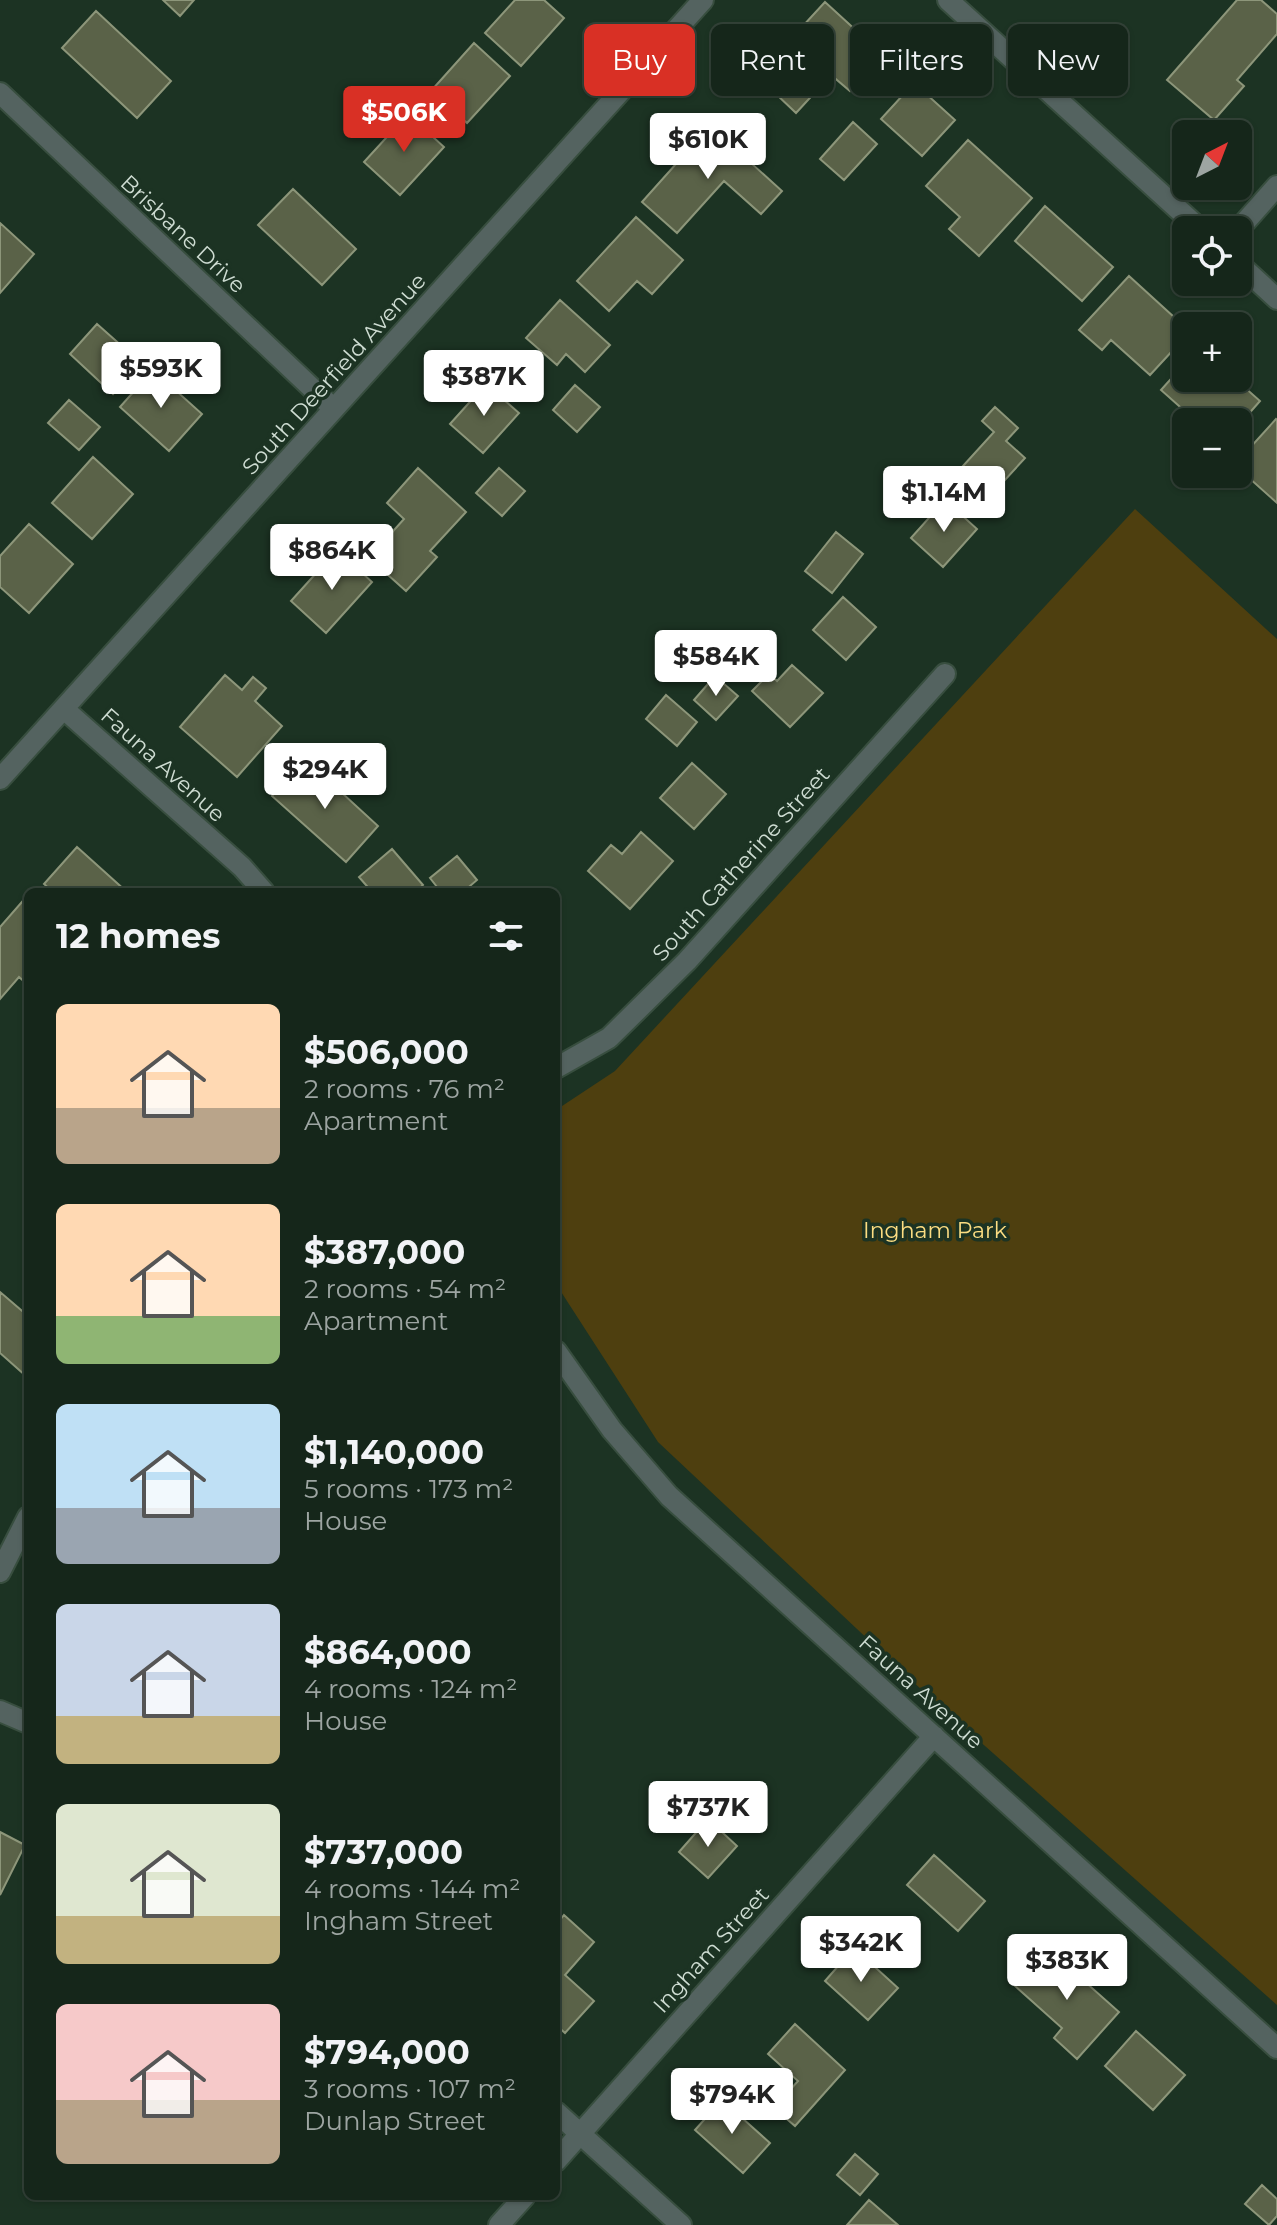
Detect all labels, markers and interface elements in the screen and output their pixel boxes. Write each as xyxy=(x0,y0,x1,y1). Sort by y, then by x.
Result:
chip: Buy xyxy=(584,24,695,96)
chip: Rent xyxy=(711,24,834,96)
chip: Filters xyxy=(850,24,992,96)
chip: New xyxy=(1008,24,1128,96)
pin: $506K xyxy=(348,86,460,154)
text: $506K xyxy=(361,96,447,128)
pin: $610K xyxy=(652,113,764,181)
north arrow xyxy=(1172,120,1252,200)
map controls xyxy=(1172,120,1252,488)
text: $610K xyxy=(668,123,748,155)
street label: Brisbane Drive xyxy=(115,169,251,299)
button: locate xyxy=(1172,216,1252,296)
street label: South Deerfield Avenue xyxy=(236,268,432,480)
button: + xyxy=(1172,312,1252,392)
pin: $593K xyxy=(105,342,217,410)
pin: $387K xyxy=(428,350,540,418)
text: $593K xyxy=(120,352,203,384)
text: $387K xyxy=(442,360,526,392)
button: − xyxy=(1172,408,1252,488)
pin: $1.14M xyxy=(879,466,1009,534)
text: $1.14M xyxy=(901,476,987,508)
pin: $864K xyxy=(276,524,388,592)
text: $864K xyxy=(288,534,376,566)
pin: $584K xyxy=(660,630,772,698)
text: $584K xyxy=(673,640,759,672)
street label: Fauna Avenue xyxy=(95,702,231,828)
pin: $294K xyxy=(269,743,381,811)
text: $294K xyxy=(282,753,368,785)
street label: South Catherine Street xyxy=(647,761,835,967)
icon: filters xyxy=(484,914,528,958)
text: 12 homes xyxy=(56,915,220,957)
text: $506,000 xyxy=(304,1031,469,1073)
icon: home xyxy=(120,1036,216,1132)
text: 2 rooms · 76 m² xyxy=(304,1073,505,1105)
text: Apartment xyxy=(304,1105,448,1137)
park label: Ingham Park xyxy=(863,1217,1008,1244)
text: $387,000 xyxy=(304,1231,465,1273)
icon: home xyxy=(120,1236,216,1332)
text: 2 rooms · 54 m² xyxy=(304,1273,506,1305)
text: Apartment xyxy=(304,1305,448,1337)
text: $1,140,000 xyxy=(304,1431,484,1473)
icon: home xyxy=(120,1436,216,1532)
text: 5 rooms · 173 m² xyxy=(304,1473,513,1505)
text: House xyxy=(304,1505,387,1537)
street label: Fauna Avenue xyxy=(853,1629,989,1755)
text: $864,000 xyxy=(304,1631,472,1673)
icon: home xyxy=(120,1636,216,1732)
text: 4 rooms · 124 m² xyxy=(304,1673,517,1705)
text: House xyxy=(304,1705,387,1737)
pin: $737K xyxy=(652,1781,764,1849)
text: $737K xyxy=(667,1791,749,1823)
text: $737,000 xyxy=(304,1831,463,1873)
icon: home xyxy=(120,1836,216,1932)
text: 4 rooms · 144 m² xyxy=(304,1873,520,1905)
street label: Ingham Street xyxy=(647,1881,775,2019)
text: Ingham Street xyxy=(304,1905,493,1937)
pin: $342K xyxy=(805,1916,917,1984)
text: $342K xyxy=(819,1926,903,1958)
pin: $383K xyxy=(1011,1934,1123,2002)
text: $383K xyxy=(1025,1944,1109,1976)
text: $794,000 xyxy=(304,2031,470,2073)
icon: home xyxy=(120,2036,216,2132)
pin: $794K xyxy=(676,2068,788,2136)
text: 3 rooms · 107 m² xyxy=(304,2073,516,2105)
text: $794K xyxy=(689,2078,775,2110)
text: Dunlap Street xyxy=(304,2105,486,2137)

